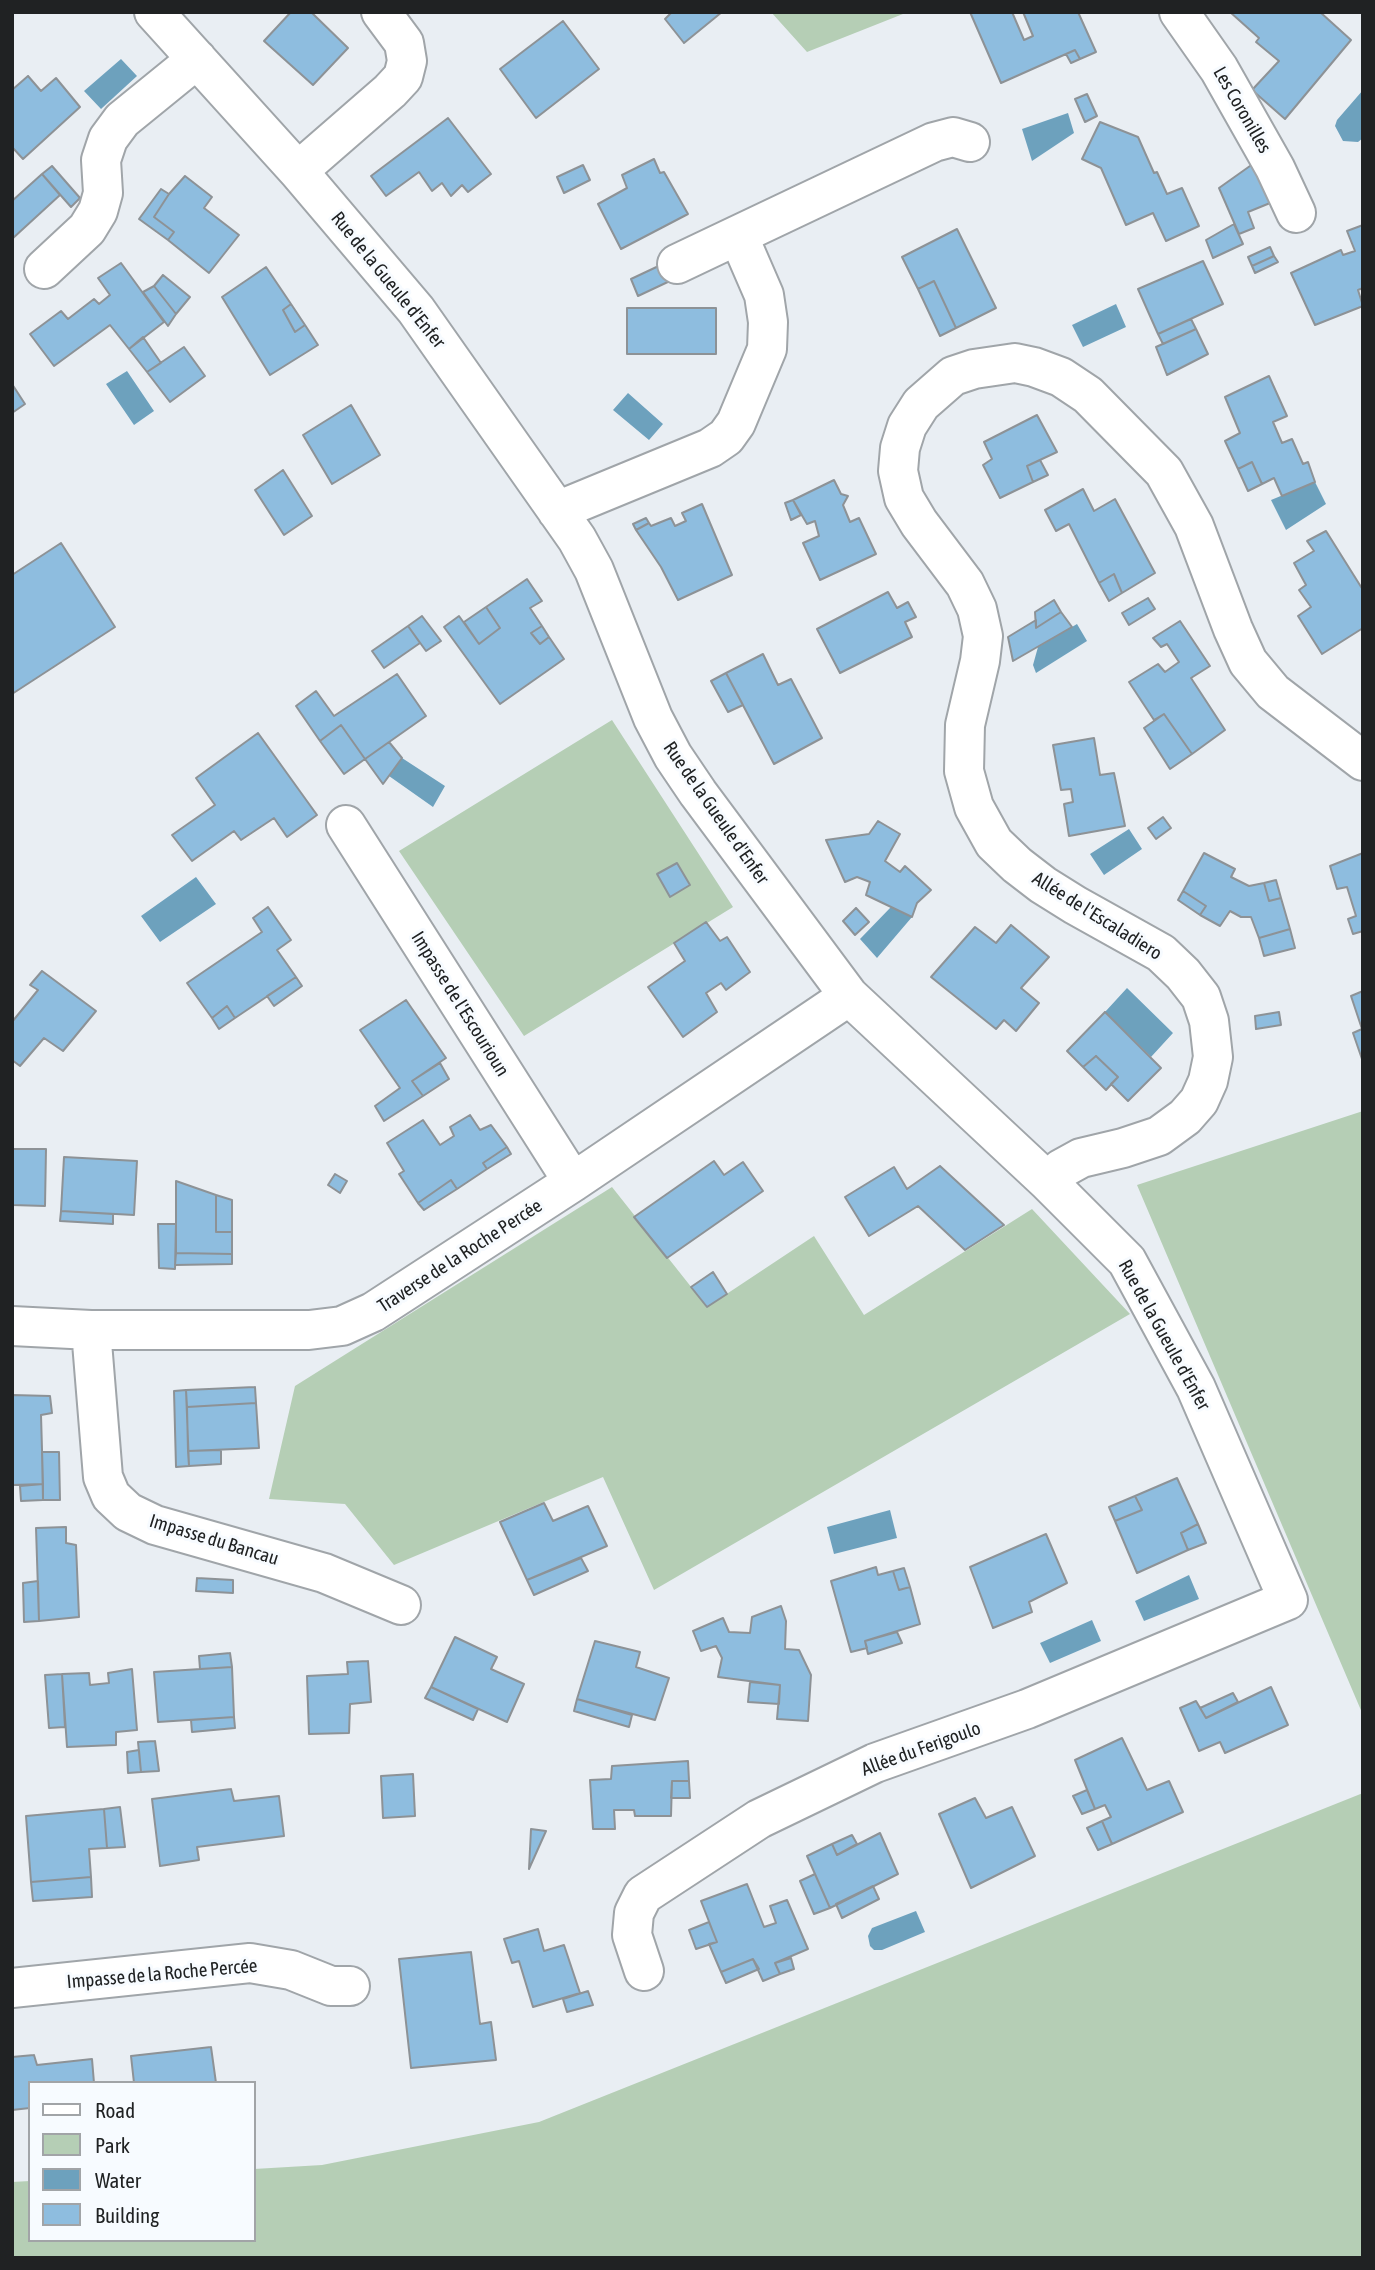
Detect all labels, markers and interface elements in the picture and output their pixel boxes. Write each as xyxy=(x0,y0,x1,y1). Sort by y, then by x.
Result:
street label: Les Coronilles xyxy=(1208,63,1276,157)
street label: Rue de la Gueule d'Enfer xyxy=(326,207,450,353)
street label: Rue de la Gueule d'Enfer xyxy=(658,737,774,889)
street label: Allée de l'Escaladiero xyxy=(1028,867,1166,965)
street label: Impasse de l'Escourioun xyxy=(406,927,514,1081)
street label: Traverse de la Roche Percée xyxy=(374,1194,546,1318)
street label: Rue de la Gueule d'Enfer xyxy=(1113,1256,1215,1414)
street label: Impasse du Bancau xyxy=(147,1510,281,1570)
street label: Allée du Ferigoulo xyxy=(858,1717,984,1781)
street label: Impasse de la Roche Percée xyxy=(66,1954,258,1994)
legend xyxy=(28,2081,256,2242)
text: Road xyxy=(95,2098,135,2122)
text: Park xyxy=(95,2133,130,2157)
text: Water xyxy=(95,2168,141,2192)
text: Building xyxy=(95,2203,159,2227)

